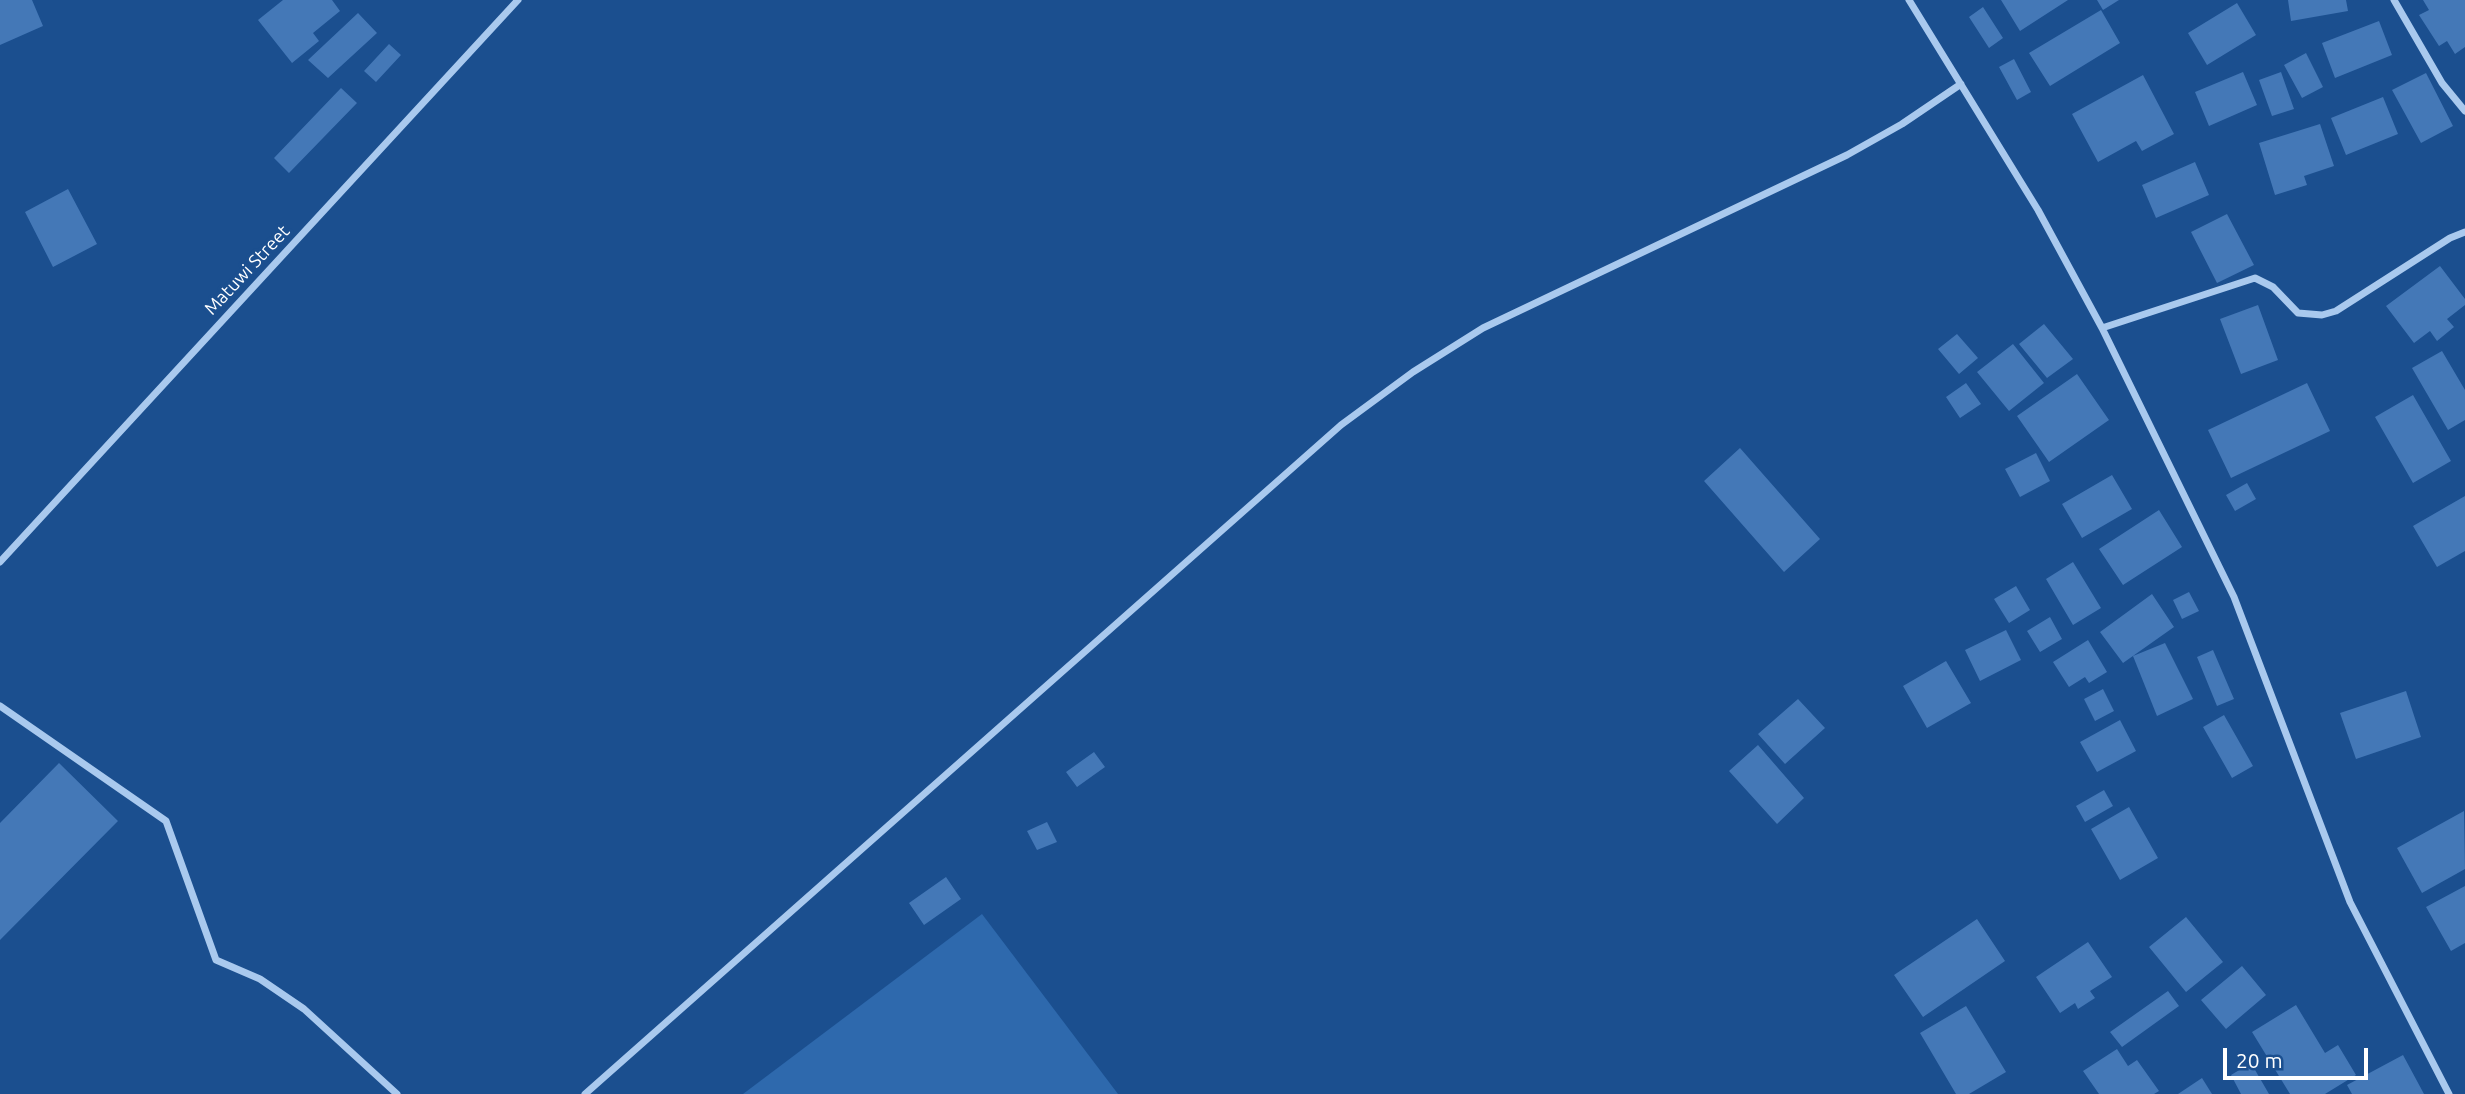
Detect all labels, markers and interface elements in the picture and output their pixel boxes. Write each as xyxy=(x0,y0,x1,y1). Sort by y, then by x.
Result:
street label: Matuwi Street xyxy=(200,221,294,319)
scale bar xyxy=(2227,1034,2372,1078)
text: 20 m xyxy=(2236,1048,2283,1072)

